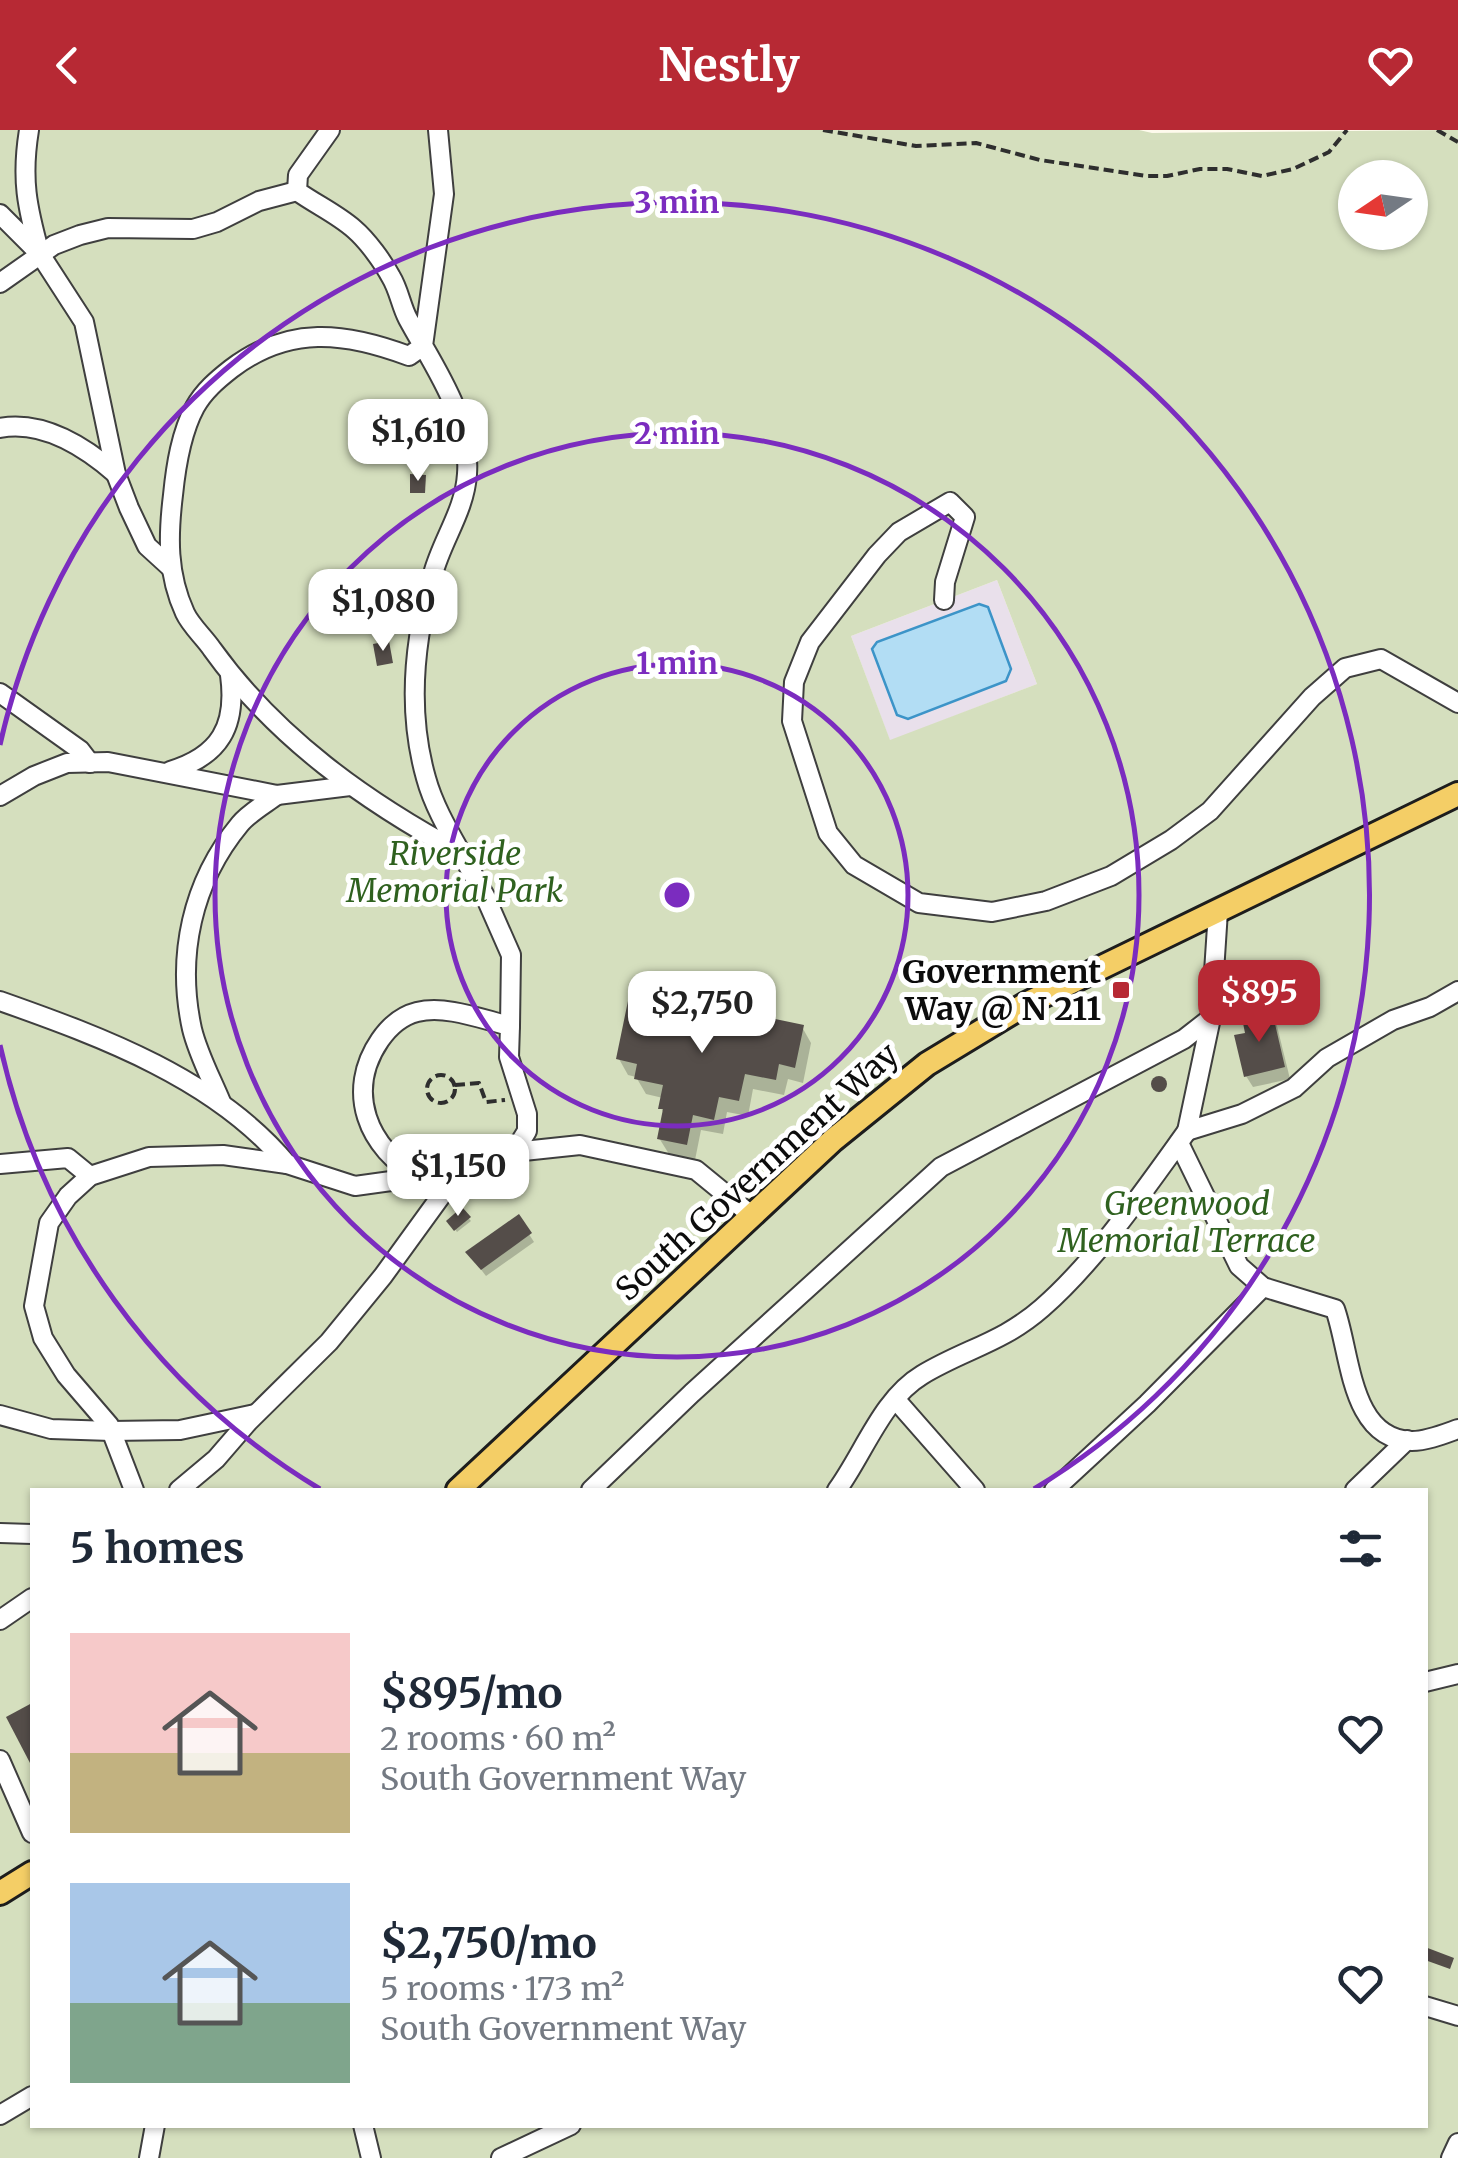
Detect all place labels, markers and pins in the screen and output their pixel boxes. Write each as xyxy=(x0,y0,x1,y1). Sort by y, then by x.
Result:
pin: $1,610 xyxy=(337,399,499,484)
pin: $1,080 xyxy=(302,569,464,654)
centre of rings xyxy=(659,877,695,913)
place label: Government Way @ N 211 xyxy=(902,952,1101,1029)
pin: $895 xyxy=(1200,960,1318,1045)
pin: $2,750 xyxy=(621,971,783,1056)
marker: Government Way @ N 211 xyxy=(1110,979,1132,1001)
pin: $1,150 xyxy=(377,1134,539,1219)

